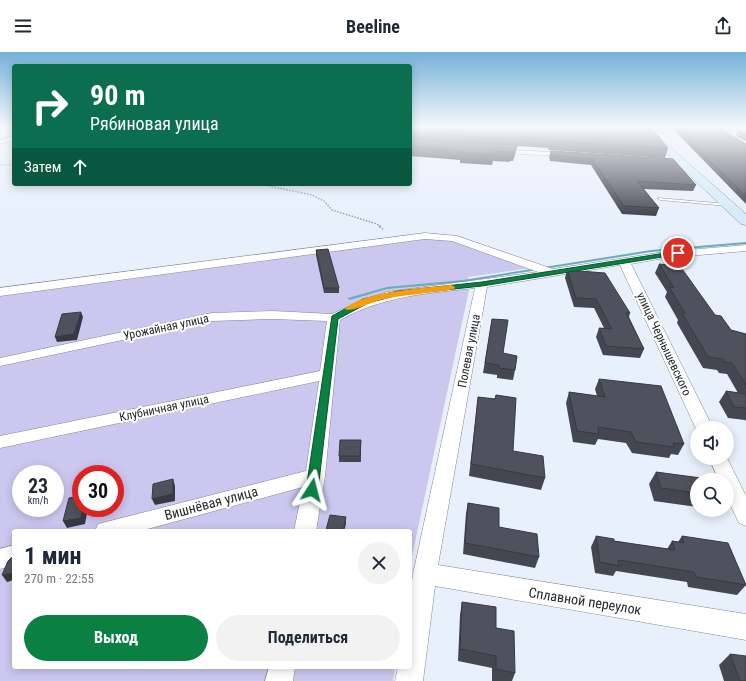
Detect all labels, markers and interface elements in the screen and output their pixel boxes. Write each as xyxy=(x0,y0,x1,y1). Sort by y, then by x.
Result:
icon: menu xyxy=(12,15,34,37)
icon: share xyxy=(712,15,734,37)
text: Beeline xyxy=(346,16,400,37)
text: 90 m xyxy=(90,79,146,112)
icon: right xyxy=(24,80,76,132)
text: Рябиновая улица xyxy=(90,113,219,134)
icon: ahead xyxy=(69,156,91,178)
text: Затем xyxy=(24,158,61,176)
pin xyxy=(661,236,695,270)
icon: arrive xyxy=(667,242,689,264)
street label: улица Чернышевского xyxy=(634,290,694,398)
street label: Урожайная улица xyxy=(122,311,210,343)
street label: Полевая улица xyxy=(455,313,483,389)
street label: Клубничная улица xyxy=(118,392,210,424)
map controls xyxy=(690,421,734,517)
button: sound xyxy=(690,421,734,465)
speed limit sign: 30 xyxy=(72,465,124,517)
position arrow xyxy=(291,469,333,511)
button: search xyxy=(690,473,734,517)
text: 23 xyxy=(28,474,48,498)
street label: Вишнёвая улица xyxy=(163,483,259,523)
text: km/h xyxy=(28,495,48,506)
text: 1 мин xyxy=(24,542,82,570)
button: close xyxy=(358,542,400,584)
text: 270 m · 22:55 xyxy=(24,571,94,586)
street label: Сплавной переулок xyxy=(527,584,643,618)
button: Выход xyxy=(24,615,208,661)
button: Поделиться xyxy=(216,615,400,661)

